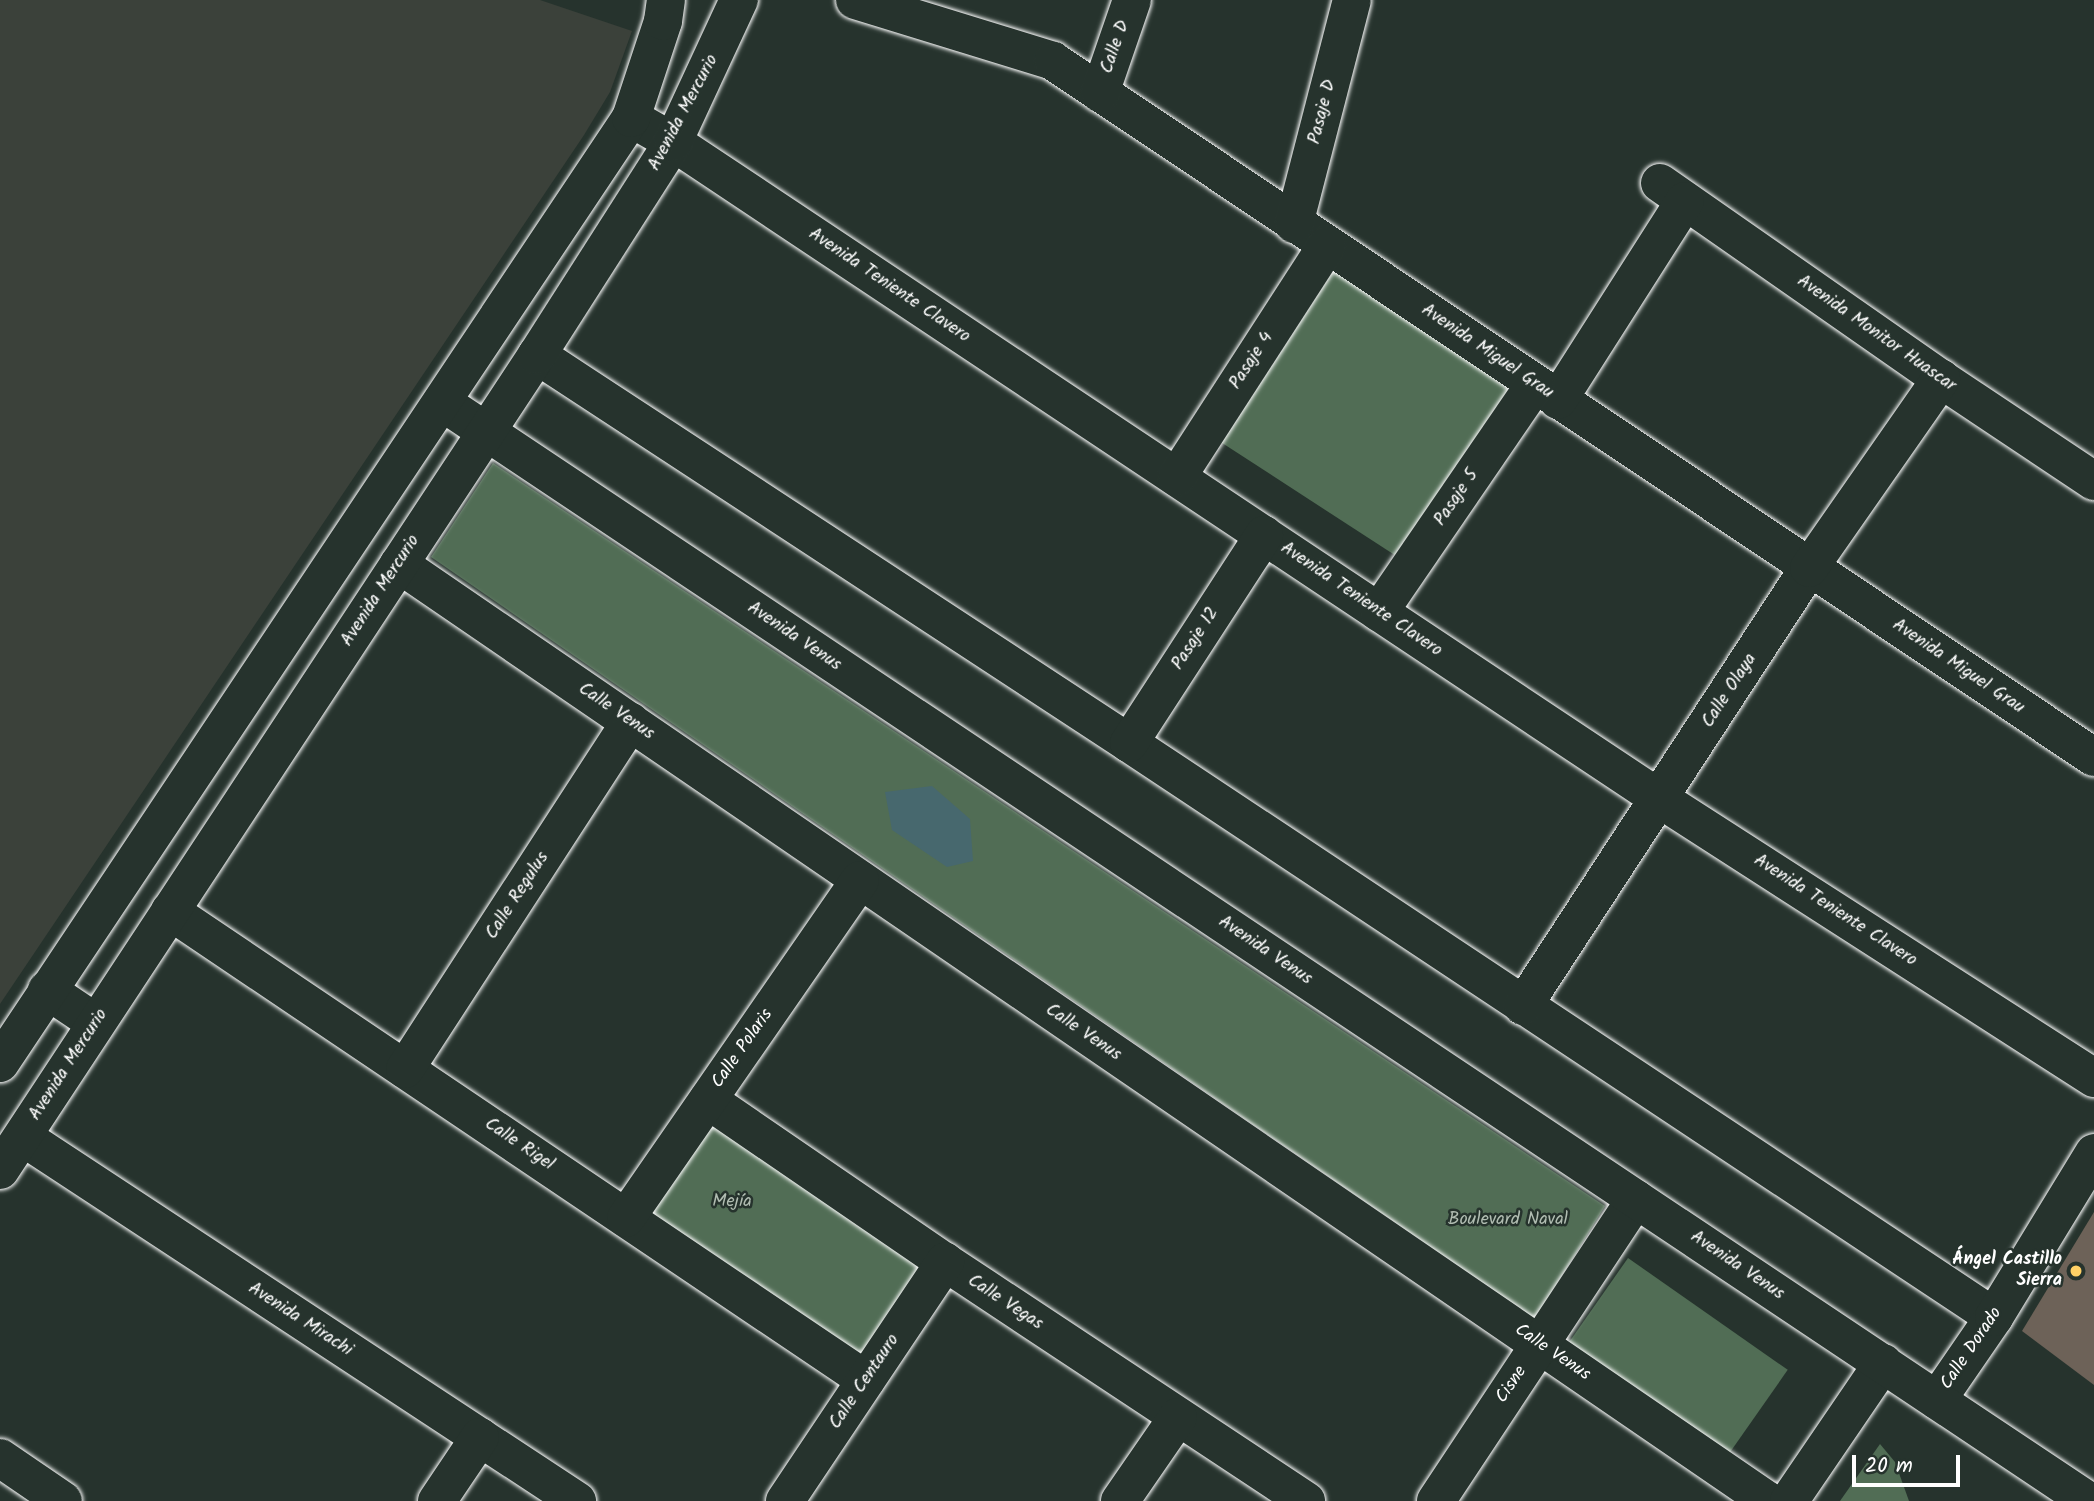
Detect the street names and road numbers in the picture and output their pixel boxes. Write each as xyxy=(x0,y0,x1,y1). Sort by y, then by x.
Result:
street label: Calle D xyxy=(1097,17,1135,77)
street label: Avenida Mercurio xyxy=(644,51,724,175)
street label: Pasaje D xyxy=(1305,77,1341,147)
street label: Avenida Teniente Clavero xyxy=(804,224,974,348)
street label: Avenida Monitor Huascar xyxy=(1792,271,1960,397)
street label: Avenida Miguel Grau xyxy=(1417,300,1557,404)
street label: Pasaje 4 xyxy=(1225,328,1279,394)
street label: Pasaje 5 xyxy=(1430,465,1484,531)
street label: Avenida Mercurio xyxy=(337,531,425,651)
street label: Avenida Teniente Clavero xyxy=(1276,538,1446,662)
street label: Avenida Venus xyxy=(743,598,845,676)
street label: Pasaje 12 xyxy=(1168,604,1224,674)
street label: Avenida Miguel Grau xyxy=(1888,615,2028,719)
street label: Calle Olaya xyxy=(1698,650,1762,732)
street label: Calle Venus xyxy=(574,679,658,745)
street label: Calle Regulus xyxy=(482,848,554,944)
street label: Avenida Teniente Clavero xyxy=(1749,850,1921,972)
street label: Avenida Venus xyxy=(1214,912,1316,990)
street label: Calle Venus xyxy=(1041,1000,1125,1066)
street label: Avenida Mercurio xyxy=(25,1005,113,1125)
street label: Calle Polaris xyxy=(708,1005,778,1093)
street label: Calle Rigel xyxy=(480,1114,558,1176)
street label: Avenida Venus xyxy=(1686,1227,1788,1305)
street label: Calle Vegas xyxy=(963,1271,1047,1335)
street label: Avenida Mirachi xyxy=(244,1278,356,1362)
street label: Calle Dorado xyxy=(1937,1304,2007,1394)
street label: Calle Venus xyxy=(1510,1320,1594,1386)
street label: Calle Centauro xyxy=(825,1330,905,1434)
street label: Cisne xyxy=(1492,1362,1532,1408)

